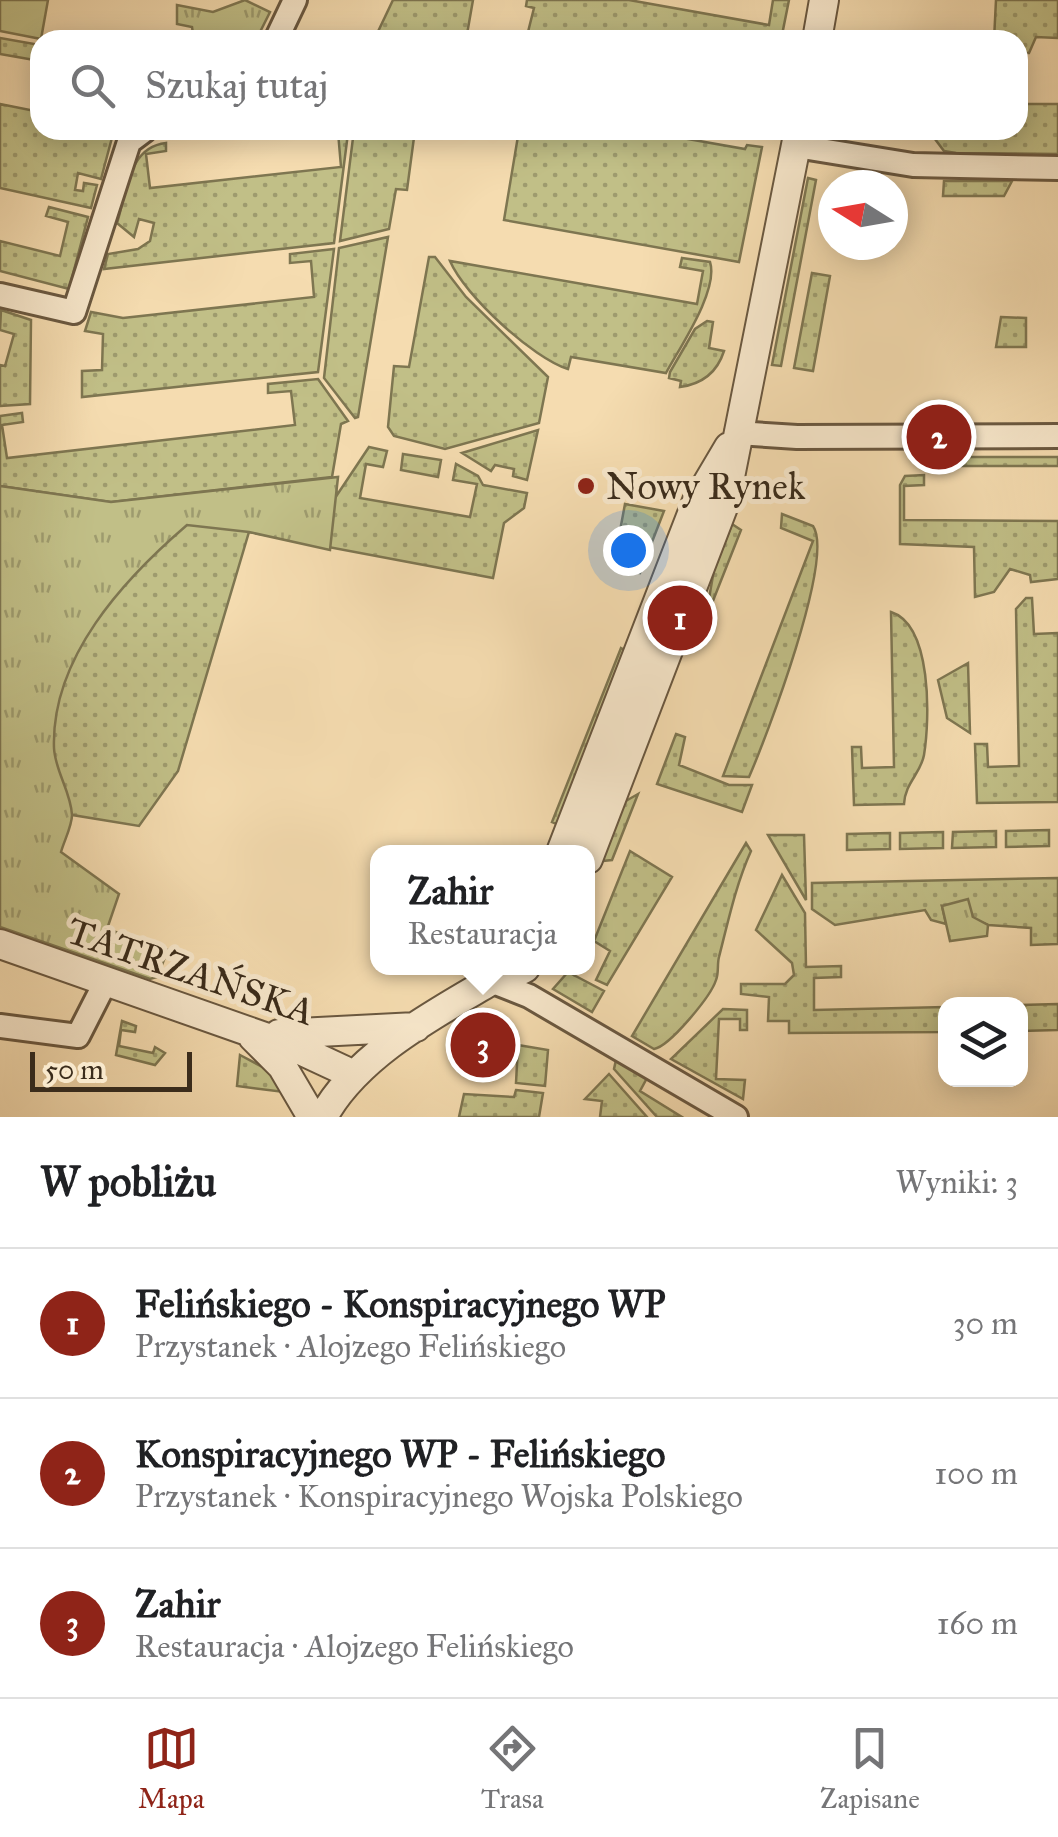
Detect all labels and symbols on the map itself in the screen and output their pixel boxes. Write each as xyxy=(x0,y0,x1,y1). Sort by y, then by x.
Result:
north arrow xyxy=(818,170,908,260)
pin: 2 xyxy=(906,400,972,474)
place label: Nowy Rynek xyxy=(606,463,806,509)
marker: Nowy Rynek xyxy=(575,475,597,497)
your location xyxy=(603,525,654,576)
pin: 1 xyxy=(648,580,712,656)
street label: TATRZAŃSKA xyxy=(61,906,321,1035)
pin: 3 xyxy=(450,1008,516,1082)
scale bar xyxy=(30,1047,192,1092)

